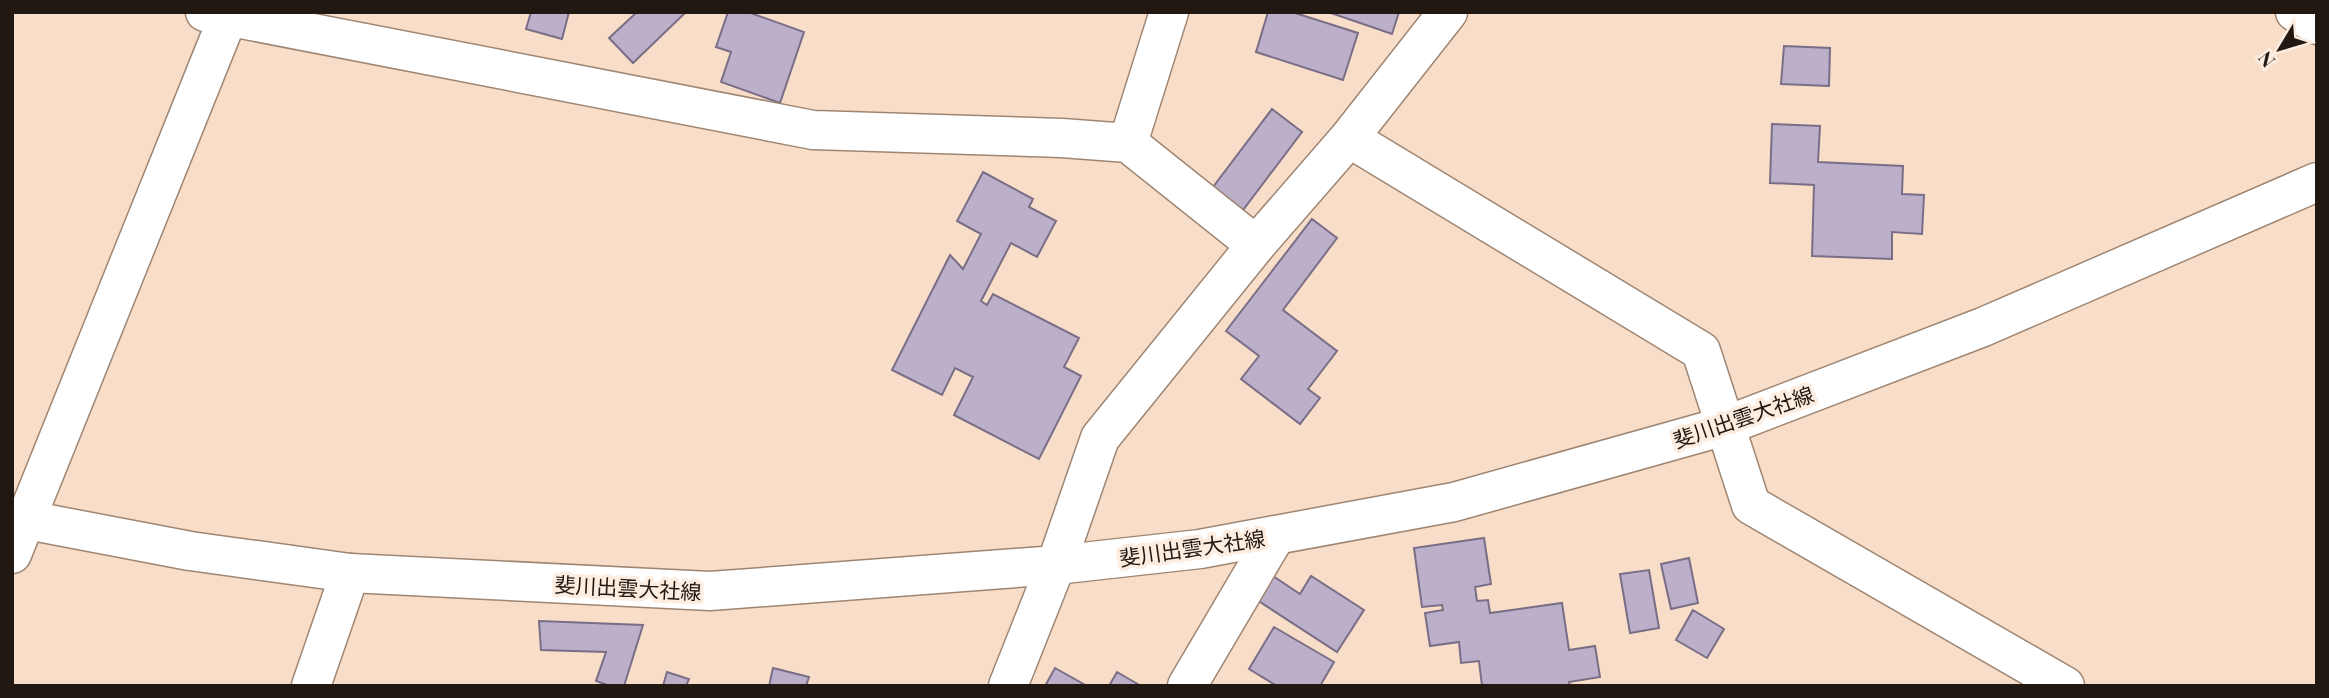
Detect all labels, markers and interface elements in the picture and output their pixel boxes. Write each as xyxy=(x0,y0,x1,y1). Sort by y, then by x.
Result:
north arrow xyxy=(2245,14,2315,84)
text: N xyxy=(2251,46,2280,73)
street label: 斐川出雲大社線 xyxy=(1669,379,1817,453)
street label: 斐川出雲大社線 xyxy=(1117,523,1267,571)
street label: 斐川出雲大社線 xyxy=(554,569,702,605)

